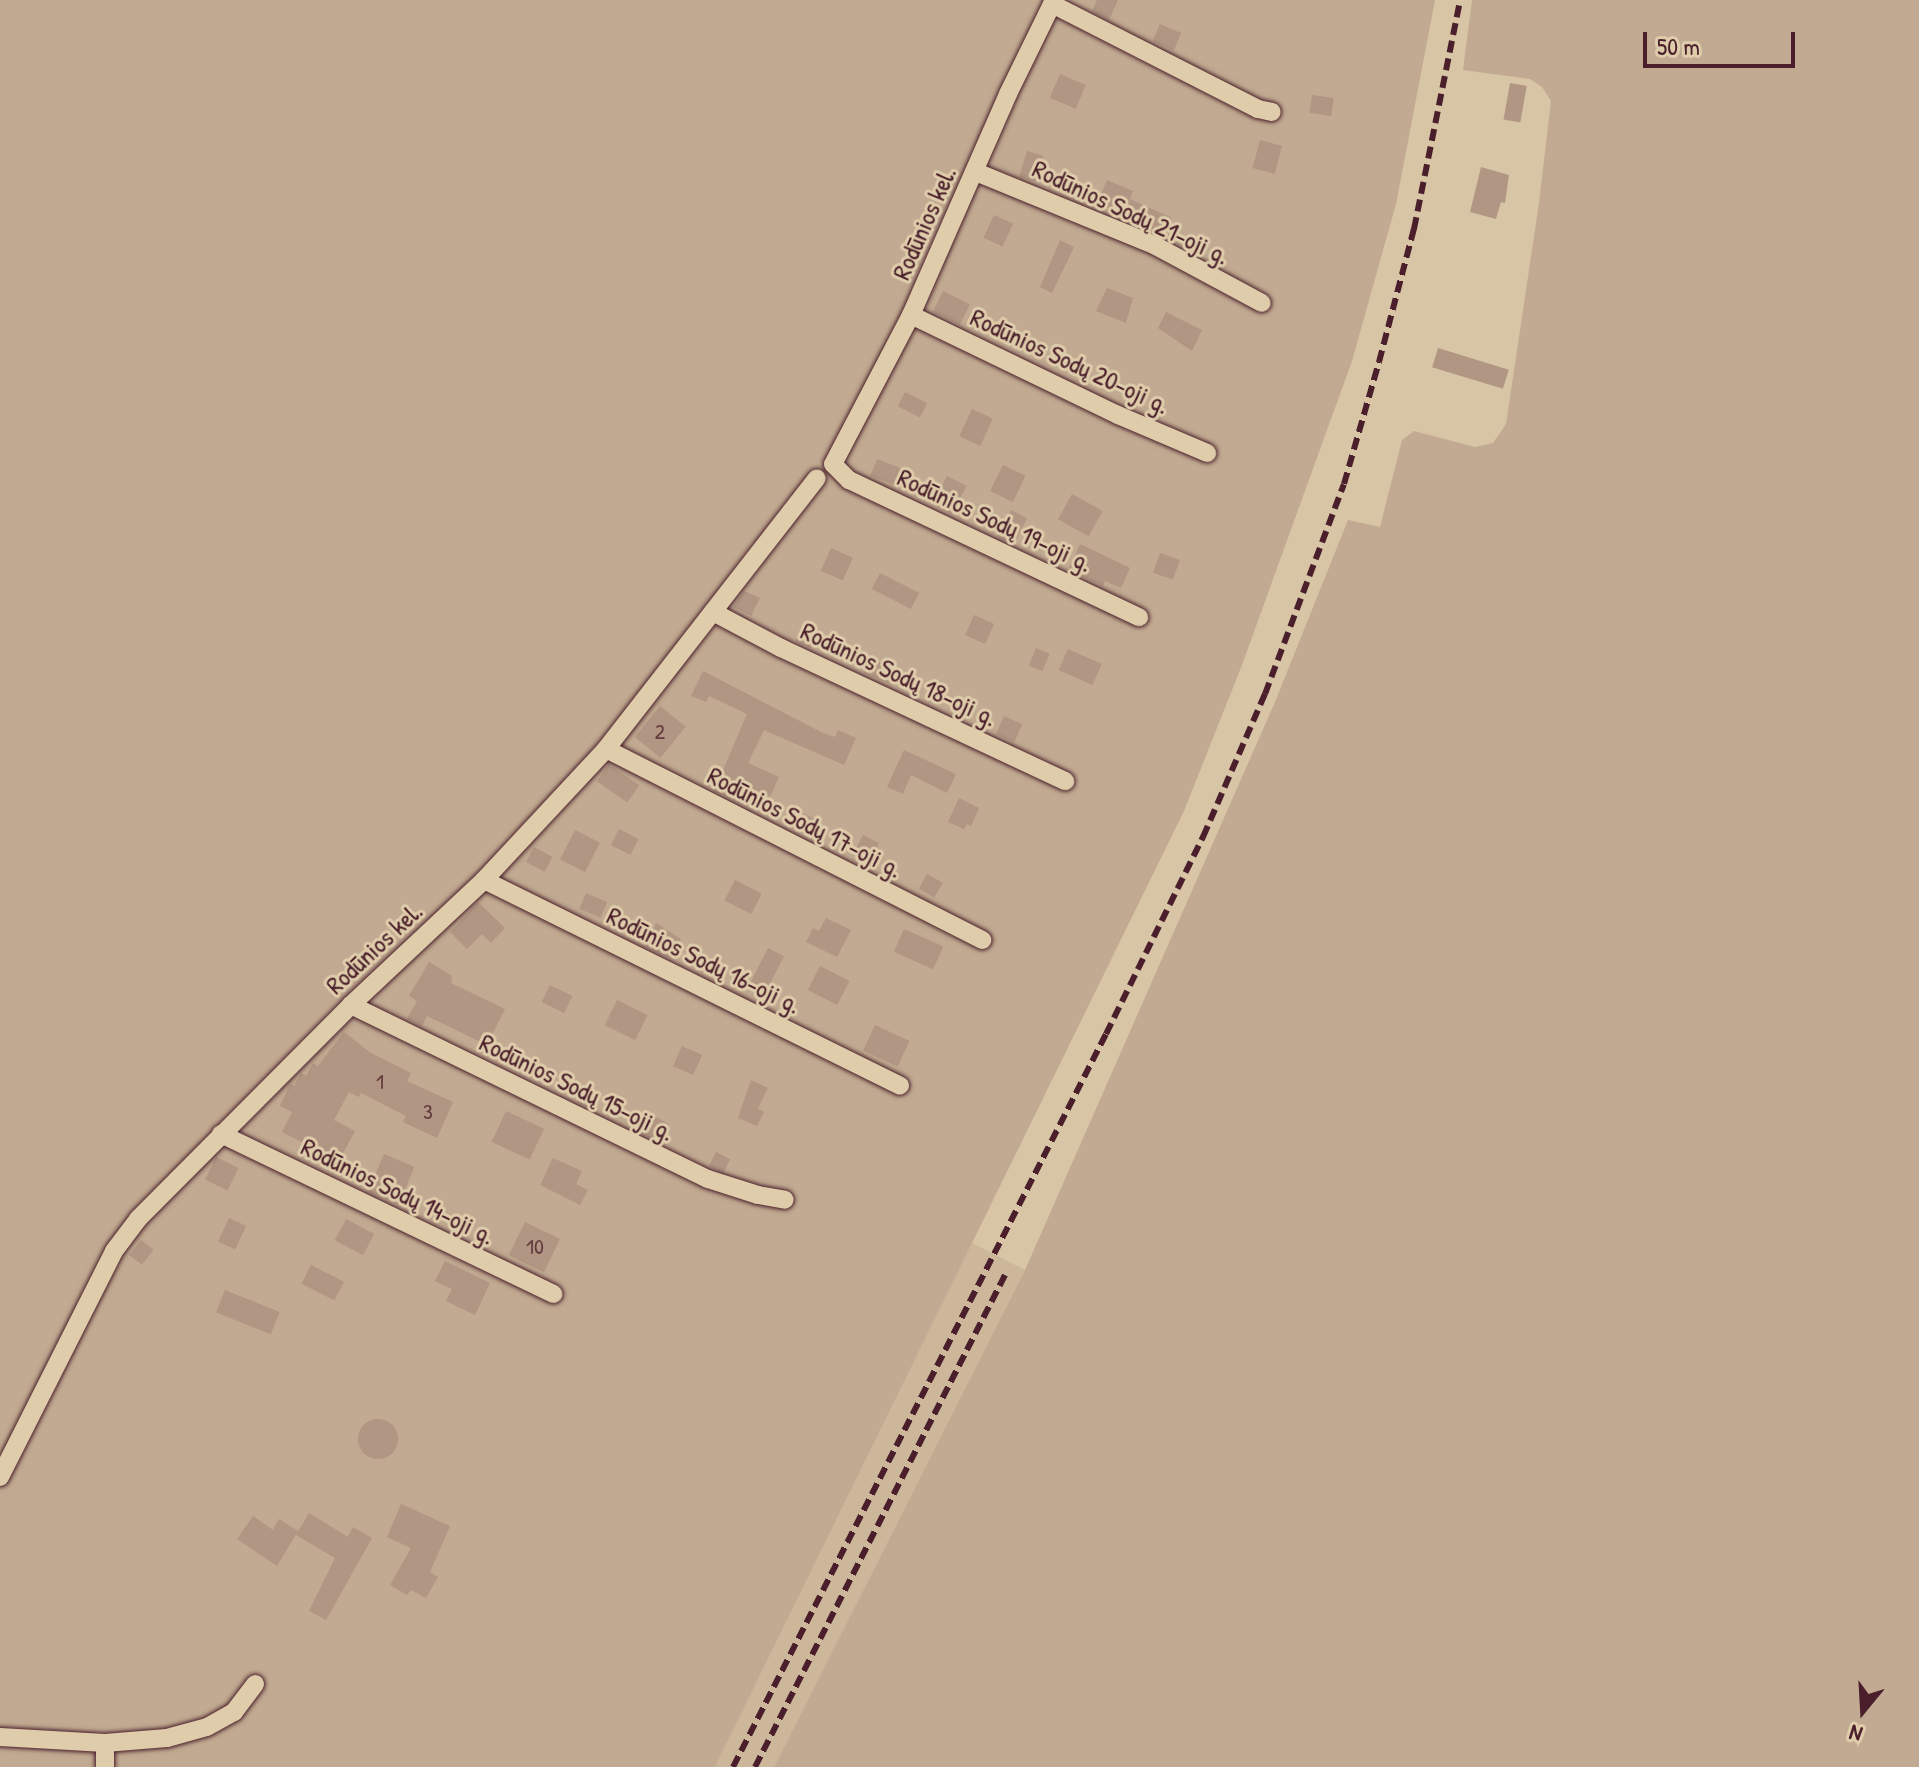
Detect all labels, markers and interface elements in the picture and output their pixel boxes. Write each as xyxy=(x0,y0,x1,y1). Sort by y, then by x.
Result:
scale bar xyxy=(1647,16,1799,66)
text: 50 m xyxy=(1657,30,1700,62)
street label: Rodūnios Sodų 21-oji g. xyxy=(1028,153,1234,271)
street label: Rodūnios kel. xyxy=(885,162,963,284)
street label: Rodūnios Sodų 20-oji g. xyxy=(966,301,1174,421)
street label: Rodūnios Sodų 19-oji g. xyxy=(893,461,1097,579)
street label: Rodūnios Sodų 18-oji g. xyxy=(796,615,1002,733)
house number: 2 xyxy=(655,719,665,745)
street label: Rodūnios Sodų 17-oji g. xyxy=(703,759,907,885)
street label: Rodūnios kel. xyxy=(319,896,429,1000)
street label: Rodūnios Sodų 16-oji g. xyxy=(602,900,806,1020)
street label: Rodūnios Sodų 15-oji g. xyxy=(475,1026,679,1148)
house number: 1 xyxy=(376,1069,384,1095)
house number: 3 xyxy=(423,1099,433,1125)
street label: Rodūnios Sodų 14-oji g. xyxy=(296,1131,500,1251)
house number: 10 xyxy=(526,1234,544,1260)
north arrow xyxy=(1823,1671,1903,1751)
text: N xyxy=(1845,1718,1866,1750)

